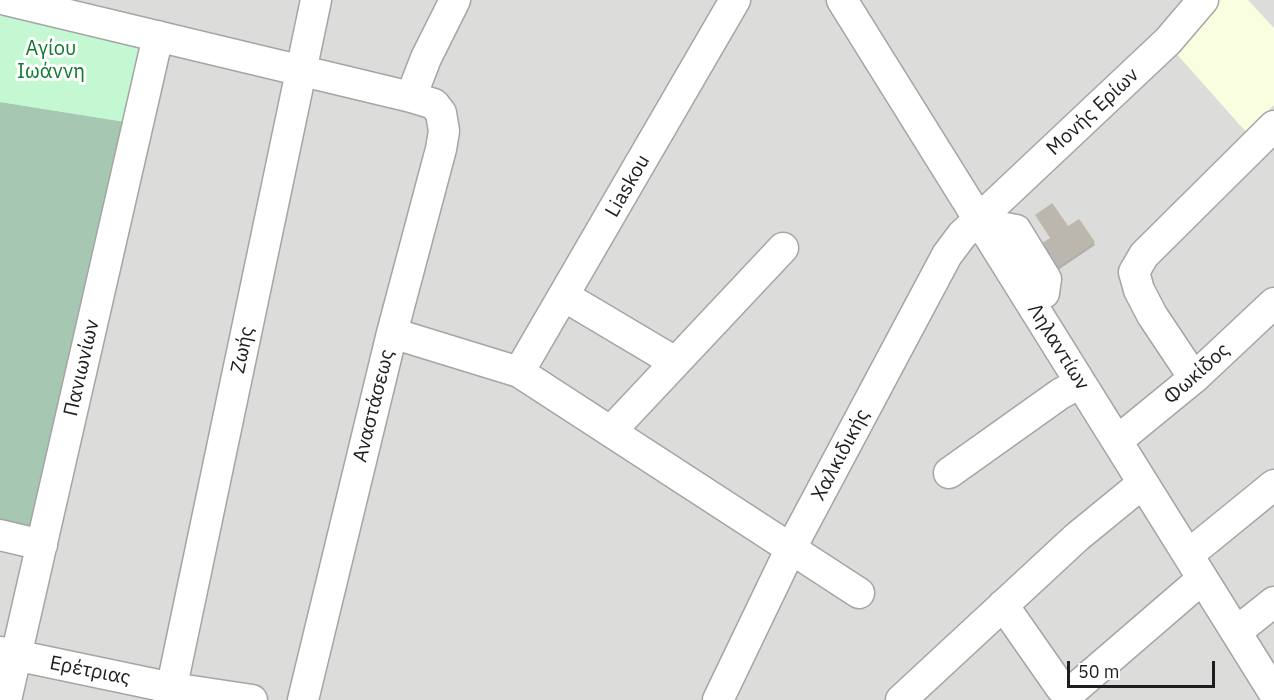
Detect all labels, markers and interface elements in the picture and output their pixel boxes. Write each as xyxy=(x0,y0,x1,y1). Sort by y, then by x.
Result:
park label: Αγίου Ιωάννη xyxy=(17,37,85,84)
street label: Μονής Ερίων xyxy=(1042,63,1144,161)
street label: Liaskou xyxy=(601,150,655,222)
street label: Ληλαντίων xyxy=(1022,299,1094,395)
street label: Πανιωνίων xyxy=(59,317,105,419)
street label: Ζωής xyxy=(226,324,260,376)
street label: Φωκίδος xyxy=(1159,338,1235,410)
street label: Αναστάσεως xyxy=(348,347,400,465)
street label: Χαλκιδικής xyxy=(807,405,875,505)
scale bar xyxy=(1070,649,1218,687)
street label: Ερέτριας xyxy=(48,651,132,691)
text: 50 m xyxy=(1078,660,1120,683)

